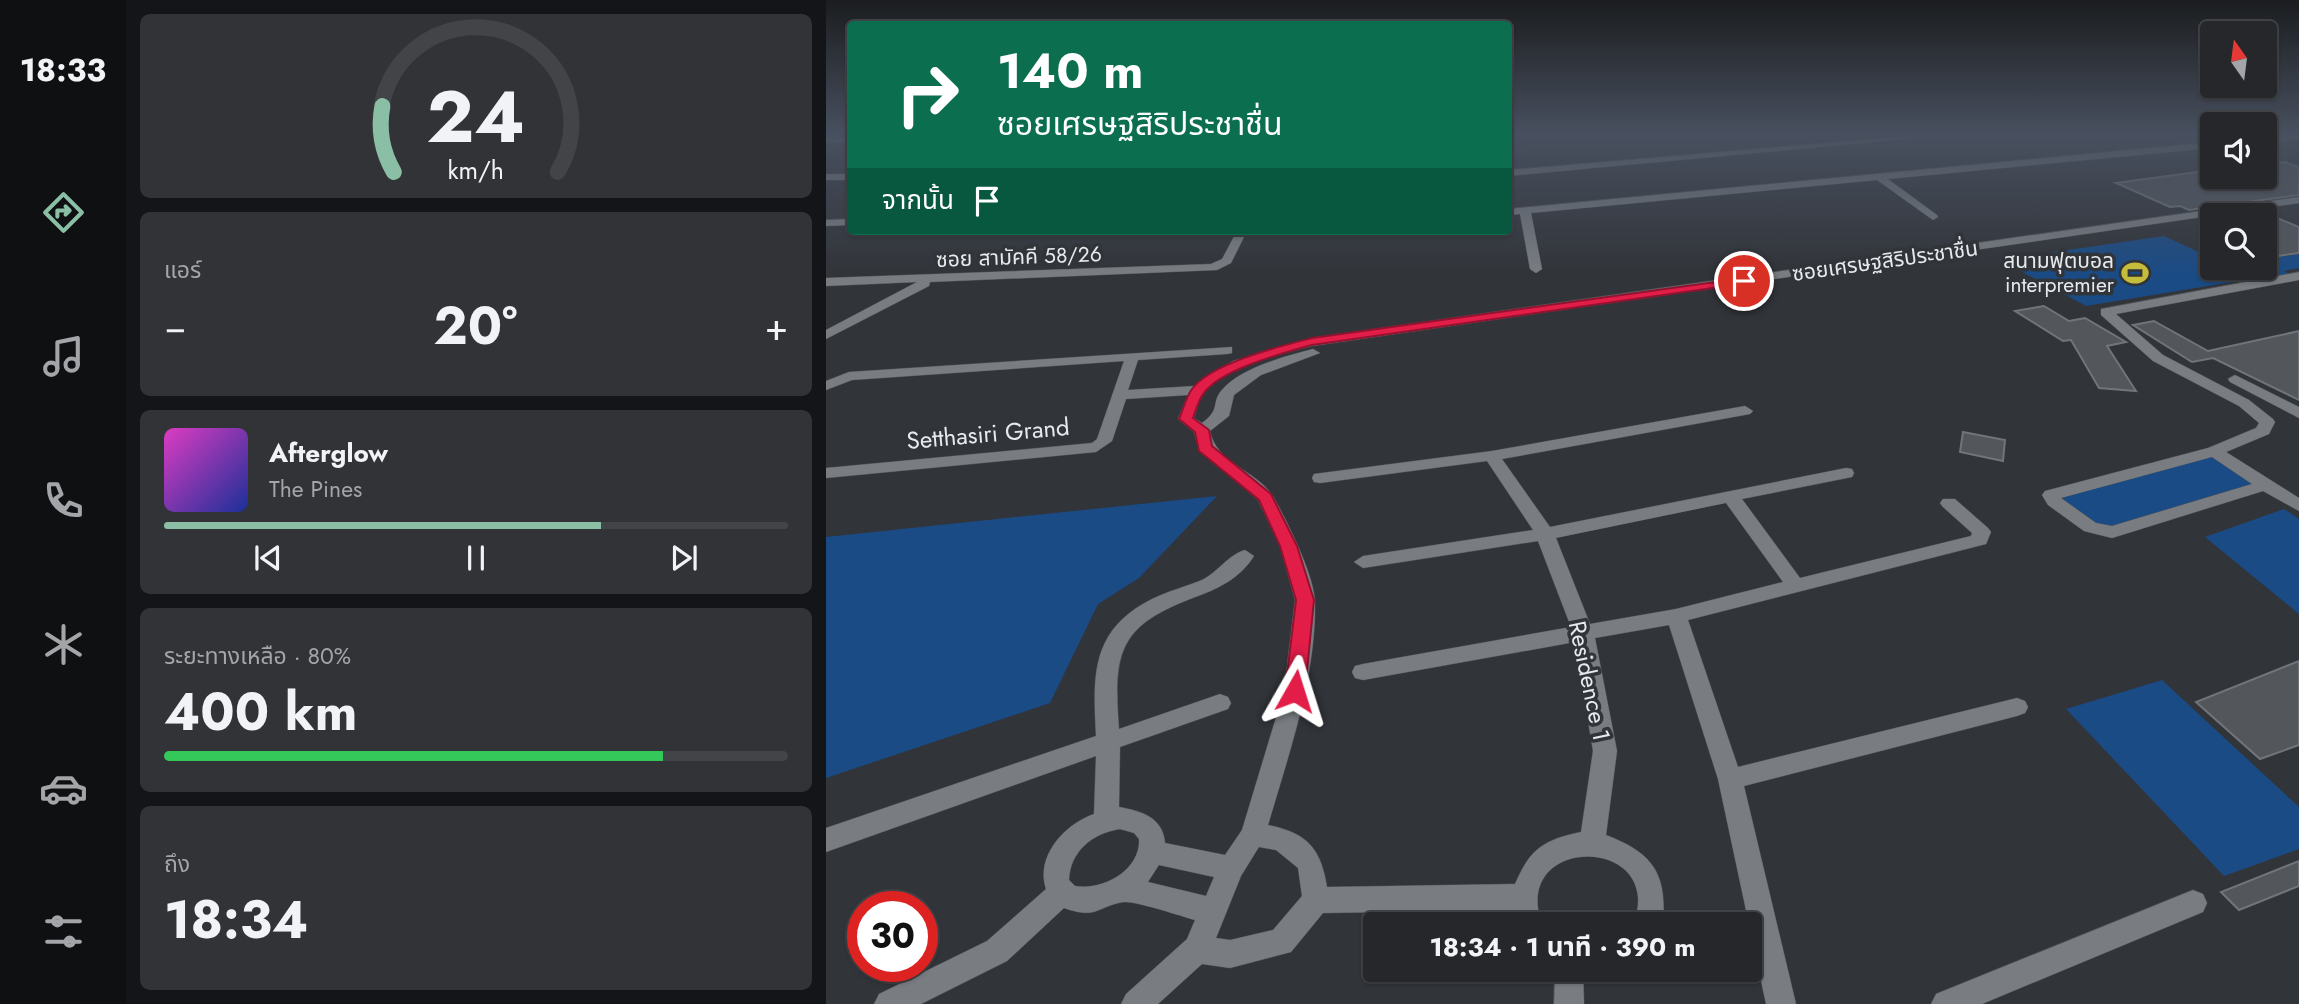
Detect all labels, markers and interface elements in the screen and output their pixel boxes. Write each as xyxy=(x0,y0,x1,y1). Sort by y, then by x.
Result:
north arrow xyxy=(2200,21,2277,98)
map controls xyxy=(2200,21,2277,280)
text: 140 m xyxy=(997,36,1143,106)
text: 18:33 xyxy=(20,47,106,93)
icon: right xyxy=(882,49,973,140)
text: 24 xyxy=(427,64,525,169)
text: ซอยเศรษฐสิริประชาชื่น xyxy=(997,101,1283,147)
button: sound xyxy=(2200,112,2277,189)
text: km/h xyxy=(448,152,504,188)
text: จากนั้น xyxy=(882,181,954,219)
icon: arrive xyxy=(968,182,1006,220)
icon: directions xyxy=(39,188,88,237)
button: search xyxy=(2200,203,2277,280)
street label: ซอยเศรษฐสิริประชาชื่น xyxy=(1790,233,1980,289)
street label: ซอย สามัคคี 58/26 xyxy=(936,239,1102,275)
place label: สนามฟุตบอล interpremier xyxy=(2003,246,2115,300)
pin xyxy=(1714,251,1774,311)
text: แอร์ xyxy=(164,253,201,287)
sports icon: สนามฟุตบอล interpremier xyxy=(2120,258,2150,288)
icon: arrive xyxy=(1725,262,1763,300)
text: 20° xyxy=(434,288,518,364)
text: − xyxy=(164,299,186,354)
text: + xyxy=(765,299,788,354)
icon: music xyxy=(39,332,88,381)
street label: Setthasiri Grand xyxy=(905,409,1071,458)
text: Afterglow xyxy=(269,434,388,472)
text: The Pines xyxy=(269,472,362,506)
icon: phone xyxy=(39,476,88,525)
icon: previous xyxy=(249,539,287,577)
icon: pause xyxy=(457,539,495,577)
icon: next xyxy=(665,539,703,577)
street label: Residence 1 xyxy=(1560,617,1619,744)
icon: climate xyxy=(39,620,88,669)
text: ระยะทางเหลือ · 80% xyxy=(164,639,351,673)
position arrow xyxy=(1258,654,1332,728)
text: 400 km xyxy=(164,674,357,750)
icon: car xyxy=(39,764,88,813)
text: ถึง xyxy=(164,847,190,881)
text: 18:34 xyxy=(164,882,308,958)
speed limit sign: 30 xyxy=(847,891,938,982)
icon: filters xyxy=(39,907,88,956)
text: 18:34 · 1 นาที · 390 m xyxy=(1430,928,1695,966)

